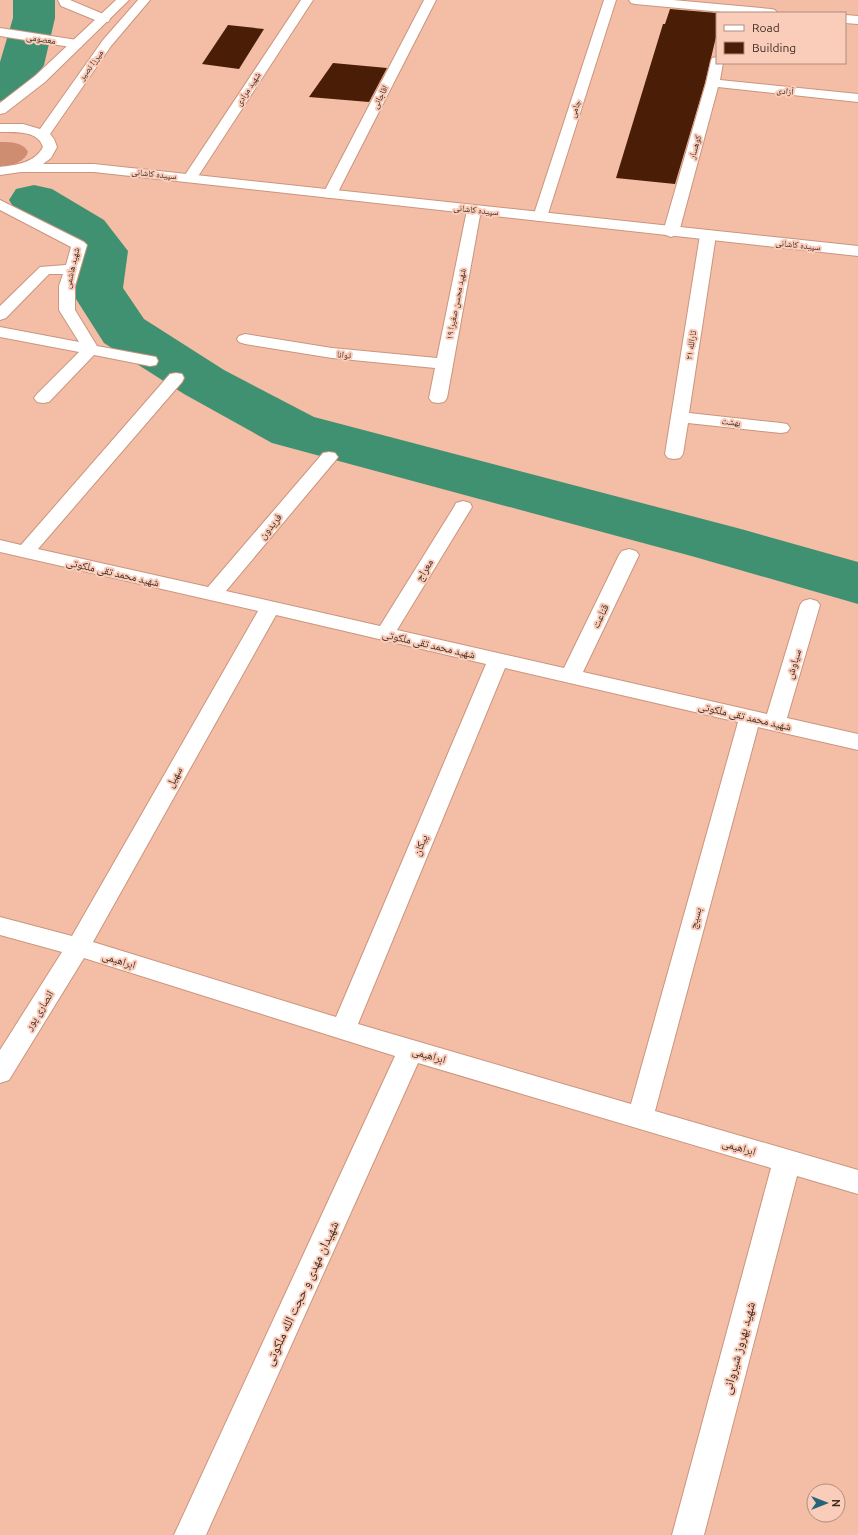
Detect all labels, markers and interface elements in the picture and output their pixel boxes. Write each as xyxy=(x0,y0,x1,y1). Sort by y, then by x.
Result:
legend xyxy=(716,12,846,64)
text: Road xyxy=(752,21,780,34)
street label: معصومی xyxy=(26,32,56,46)
text: Building xyxy=(752,41,796,54)
street label: میرزا نصیر xyxy=(76,48,105,83)
street label: شهید مرادی xyxy=(233,70,263,108)
street label: اقاجانی xyxy=(370,84,390,110)
street label: آزادی xyxy=(776,85,795,97)
street label: جامی xyxy=(567,99,583,119)
street label: کوهسار xyxy=(687,134,703,161)
street label: سپیده کاشانی xyxy=(131,167,177,182)
street label: سپیده کاشانی xyxy=(453,203,499,218)
street label: سپیده کاشانی xyxy=(775,238,821,253)
street label: شهید هاشمی xyxy=(62,247,82,289)
street label: شهید محسن صغیرا ۱۹ xyxy=(444,267,468,340)
street label: ثارالله ۲۱ xyxy=(684,329,698,360)
street label: توانا xyxy=(336,349,352,361)
street label: بهشت xyxy=(721,416,742,428)
street label: فریدون xyxy=(256,511,285,542)
street label: شهید محمد تقی ملکوتی xyxy=(65,555,161,590)
street label: معراج xyxy=(413,557,436,584)
street label: قناعت xyxy=(589,602,611,630)
street label: شهید محمد تقی ملکوتی xyxy=(381,627,477,662)
street label: سیاوش xyxy=(783,648,804,681)
street label: شهید محمد تقی ملکوتی xyxy=(697,699,793,734)
street label: سهیل xyxy=(163,765,185,790)
street label: پیکان xyxy=(410,832,431,858)
street label: بسیج xyxy=(686,906,705,930)
street label: ابراهیمی xyxy=(101,949,137,972)
street label: انصاری پور xyxy=(22,988,57,1033)
street label: ابراهیمی xyxy=(411,1044,447,1066)
street label: ابراهیمی xyxy=(721,1136,757,1158)
street label: شهیدان مهدی و حجت الله ملکوتی xyxy=(261,1218,343,1368)
street label: شهید بهروز شیروانی xyxy=(719,1300,759,1396)
north arrow xyxy=(806,1483,846,1523)
text: N xyxy=(830,1499,842,1507)

